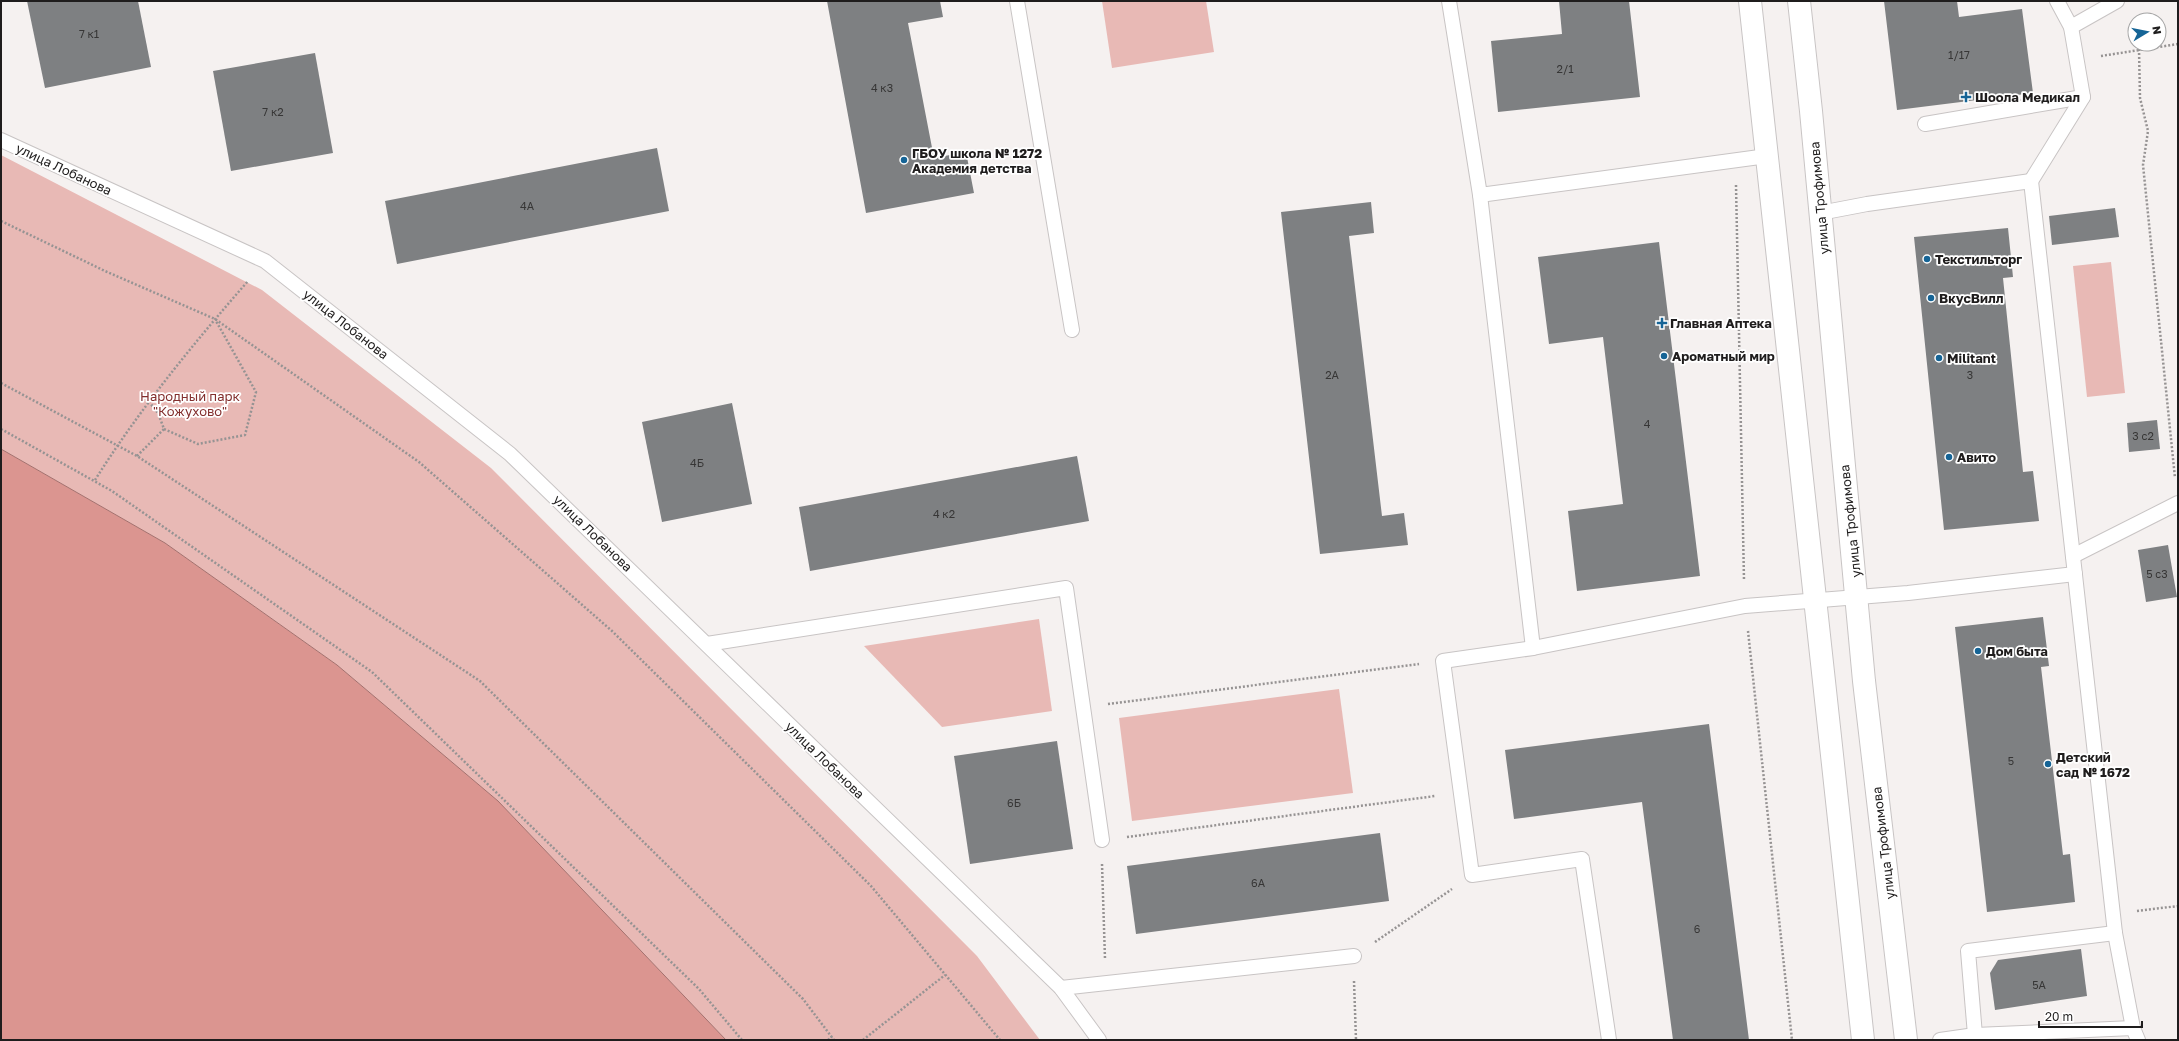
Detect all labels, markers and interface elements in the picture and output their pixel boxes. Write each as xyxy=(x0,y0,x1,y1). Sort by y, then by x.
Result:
north arrow xyxy=(2127,12,2167,52)
text: N xyxy=(2150,25,2164,35)
house number: 7 к1 xyxy=(79,27,99,40)
house number: 1/17 xyxy=(1948,48,1970,61)
house number: 2/1 xyxy=(1557,62,1574,75)
house number: 4 к3 xyxy=(871,81,893,94)
place label: Шоола Медикал xyxy=(1975,89,2080,105)
marker: Шоола Медикал xyxy=(1960,91,1972,103)
house number: 7 к2 xyxy=(262,105,284,118)
street label: улица Лобанова xyxy=(14,140,114,198)
street label: улица Трофимова xyxy=(1806,141,1832,255)
place label: ГБОУ школа № 1272 Академия детства xyxy=(912,145,1042,176)
marker: ГБОУ школа № 1272 Академия детства xyxy=(899,155,909,165)
house number: 4А xyxy=(520,199,535,212)
place label: Текстильторг xyxy=(1935,251,2022,267)
marker: Текстильторг xyxy=(1922,254,1932,264)
street label: улица Лобанова xyxy=(300,286,392,362)
place label: ВкусВилл xyxy=(1939,290,2004,306)
marker: ВкусВилл xyxy=(1926,293,1936,303)
place label: Главная Аптека xyxy=(1670,315,1772,331)
marker: Главная Аптека xyxy=(1657,318,1667,328)
place label: Ароматный мир xyxy=(1672,348,1775,364)
place label: Militant xyxy=(1947,350,1996,366)
marker: Ароматный мир xyxy=(1659,351,1669,361)
marker: Militant xyxy=(1934,353,1944,363)
house number: 2А xyxy=(1325,368,1340,381)
house number: 3 xyxy=(1967,368,1973,381)
park label: Народный парк "Кожухово" xyxy=(140,388,241,419)
house number: 4 xyxy=(1644,417,1651,430)
house number: 3 c2 xyxy=(2132,429,2154,442)
place label: Авито xyxy=(1957,449,1996,465)
marker: Авито xyxy=(1944,452,1954,462)
house number: 4Б xyxy=(690,456,704,469)
street label: улица Трофимова xyxy=(1836,464,1864,578)
street label: улица Лобанова xyxy=(550,491,636,575)
house number: 4 к2 xyxy=(933,507,955,520)
house number: 5 с3 xyxy=(2146,567,2168,580)
place label: Дом быта xyxy=(1986,643,2048,659)
marker: Дом быта xyxy=(1973,646,1983,656)
street label: улица Лобанова xyxy=(782,718,868,802)
place label: Детский сад № 1672 xyxy=(2056,749,2130,780)
house number: 5 xyxy=(2008,754,2014,767)
marker: Детский сад № 1672 xyxy=(2043,759,2053,769)
street label: улица Трофимова xyxy=(1868,786,1898,900)
house number: 6Б xyxy=(1007,796,1021,809)
house number: 6А xyxy=(1251,876,1266,889)
house number: 6 xyxy=(1694,922,1701,935)
house number: 5А xyxy=(2032,978,2047,991)
scale bar xyxy=(2039,1003,2142,1029)
text: 20 m xyxy=(2045,1009,2073,1024)

